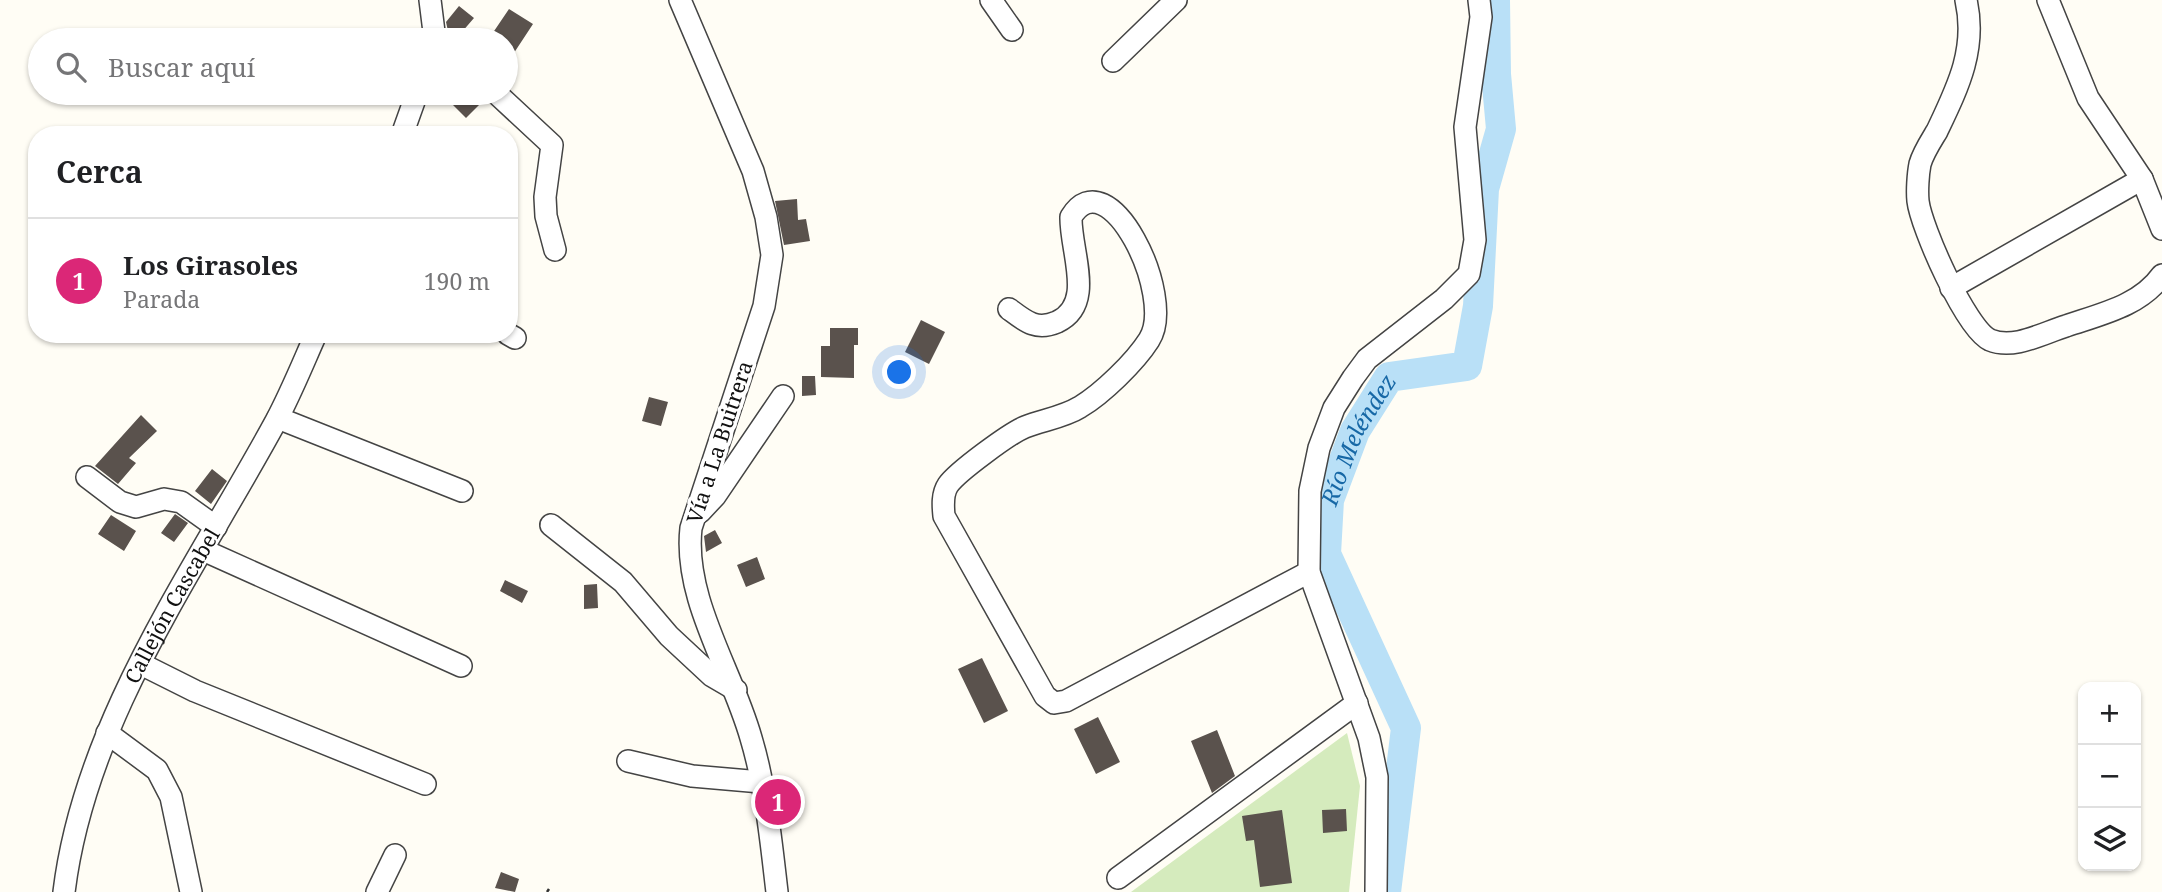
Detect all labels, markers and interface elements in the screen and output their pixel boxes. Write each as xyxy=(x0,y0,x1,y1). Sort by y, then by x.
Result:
search box xyxy=(28,28,518,105)
icon: search xyxy=(52,48,90,86)
text: Buscar aquí xyxy=(108,49,255,85)
text: Cerca xyxy=(56,151,143,192)
text: Los Girasoles xyxy=(123,247,298,283)
text: 1 xyxy=(73,265,86,297)
text: 190 m xyxy=(424,265,490,297)
text: Parada xyxy=(123,283,200,315)
your location xyxy=(882,355,916,389)
street label: Vía a La Buitrera xyxy=(680,357,758,527)
water label: Río Meléndez xyxy=(1312,368,1403,511)
street label: Callejón Cascabel xyxy=(118,522,226,688)
map controls xyxy=(2078,682,2141,871)
button: + xyxy=(2078,682,2141,745)
button: − xyxy=(2078,745,2141,808)
pin: 1 xyxy=(755,776,801,828)
button: layers xyxy=(2078,808,2141,871)

